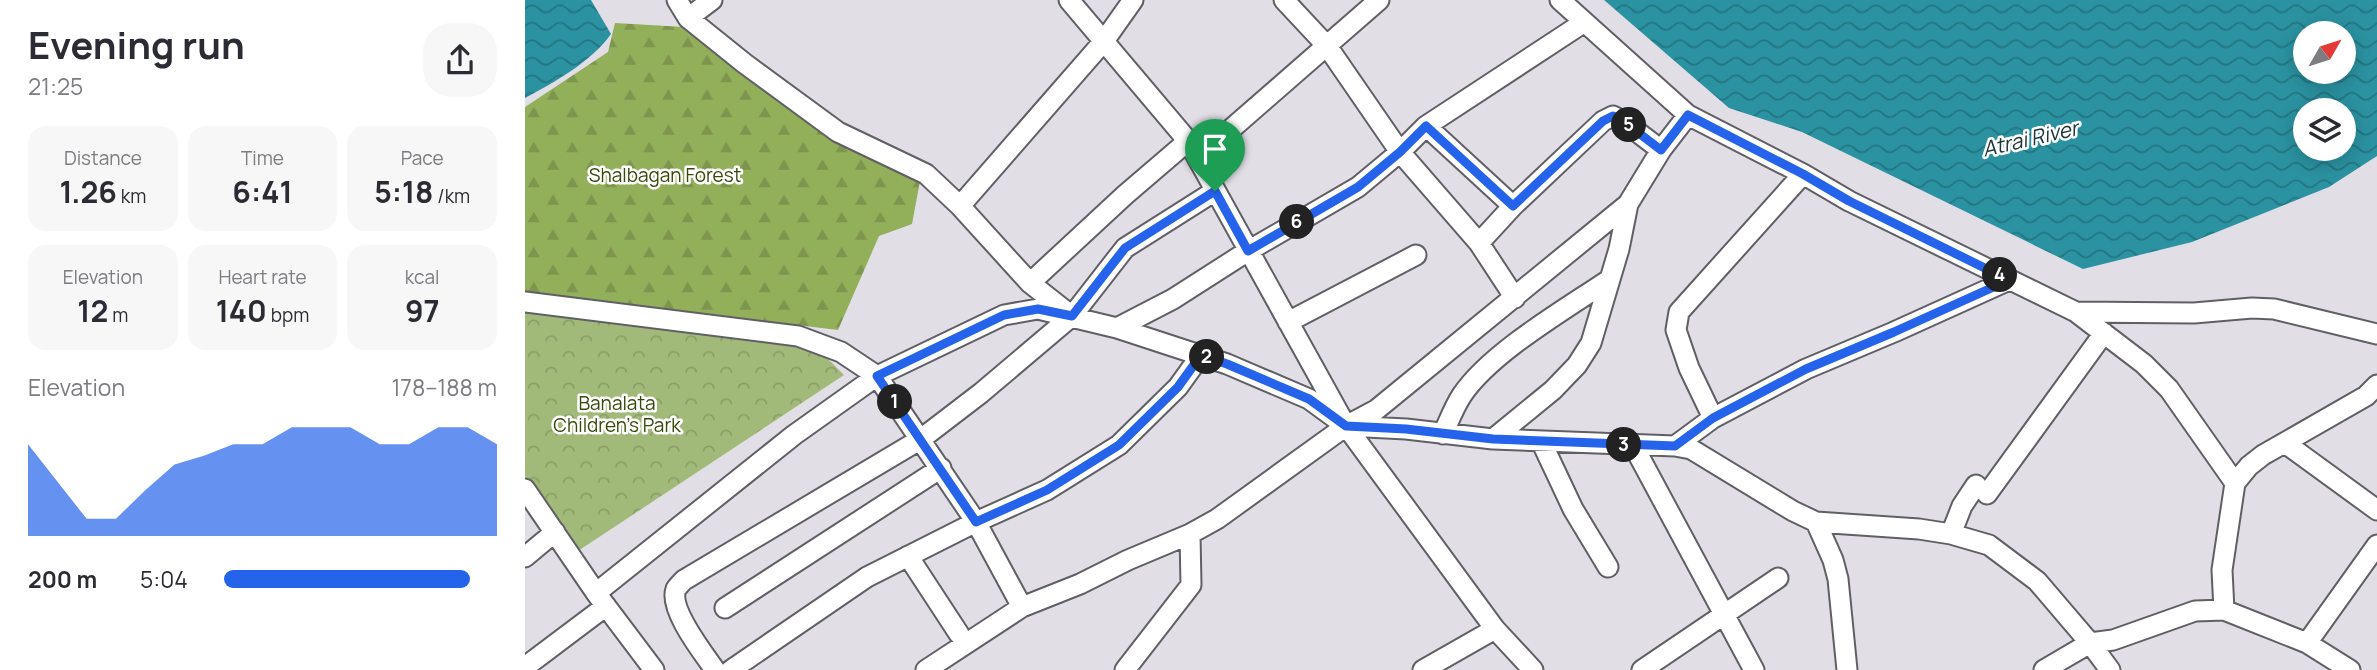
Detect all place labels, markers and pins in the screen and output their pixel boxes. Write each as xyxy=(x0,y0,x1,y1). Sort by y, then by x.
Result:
pin: 5 xyxy=(1611,108,1647,142)
pin xyxy=(1185,119,1245,191)
pin: 6 xyxy=(1279,204,1315,240)
pin: 4 xyxy=(1983,258,2017,292)
pin: 2 xyxy=(1189,340,1225,374)
pin: 1 xyxy=(877,384,913,420)
pin: 3 xyxy=(1607,428,1641,462)

